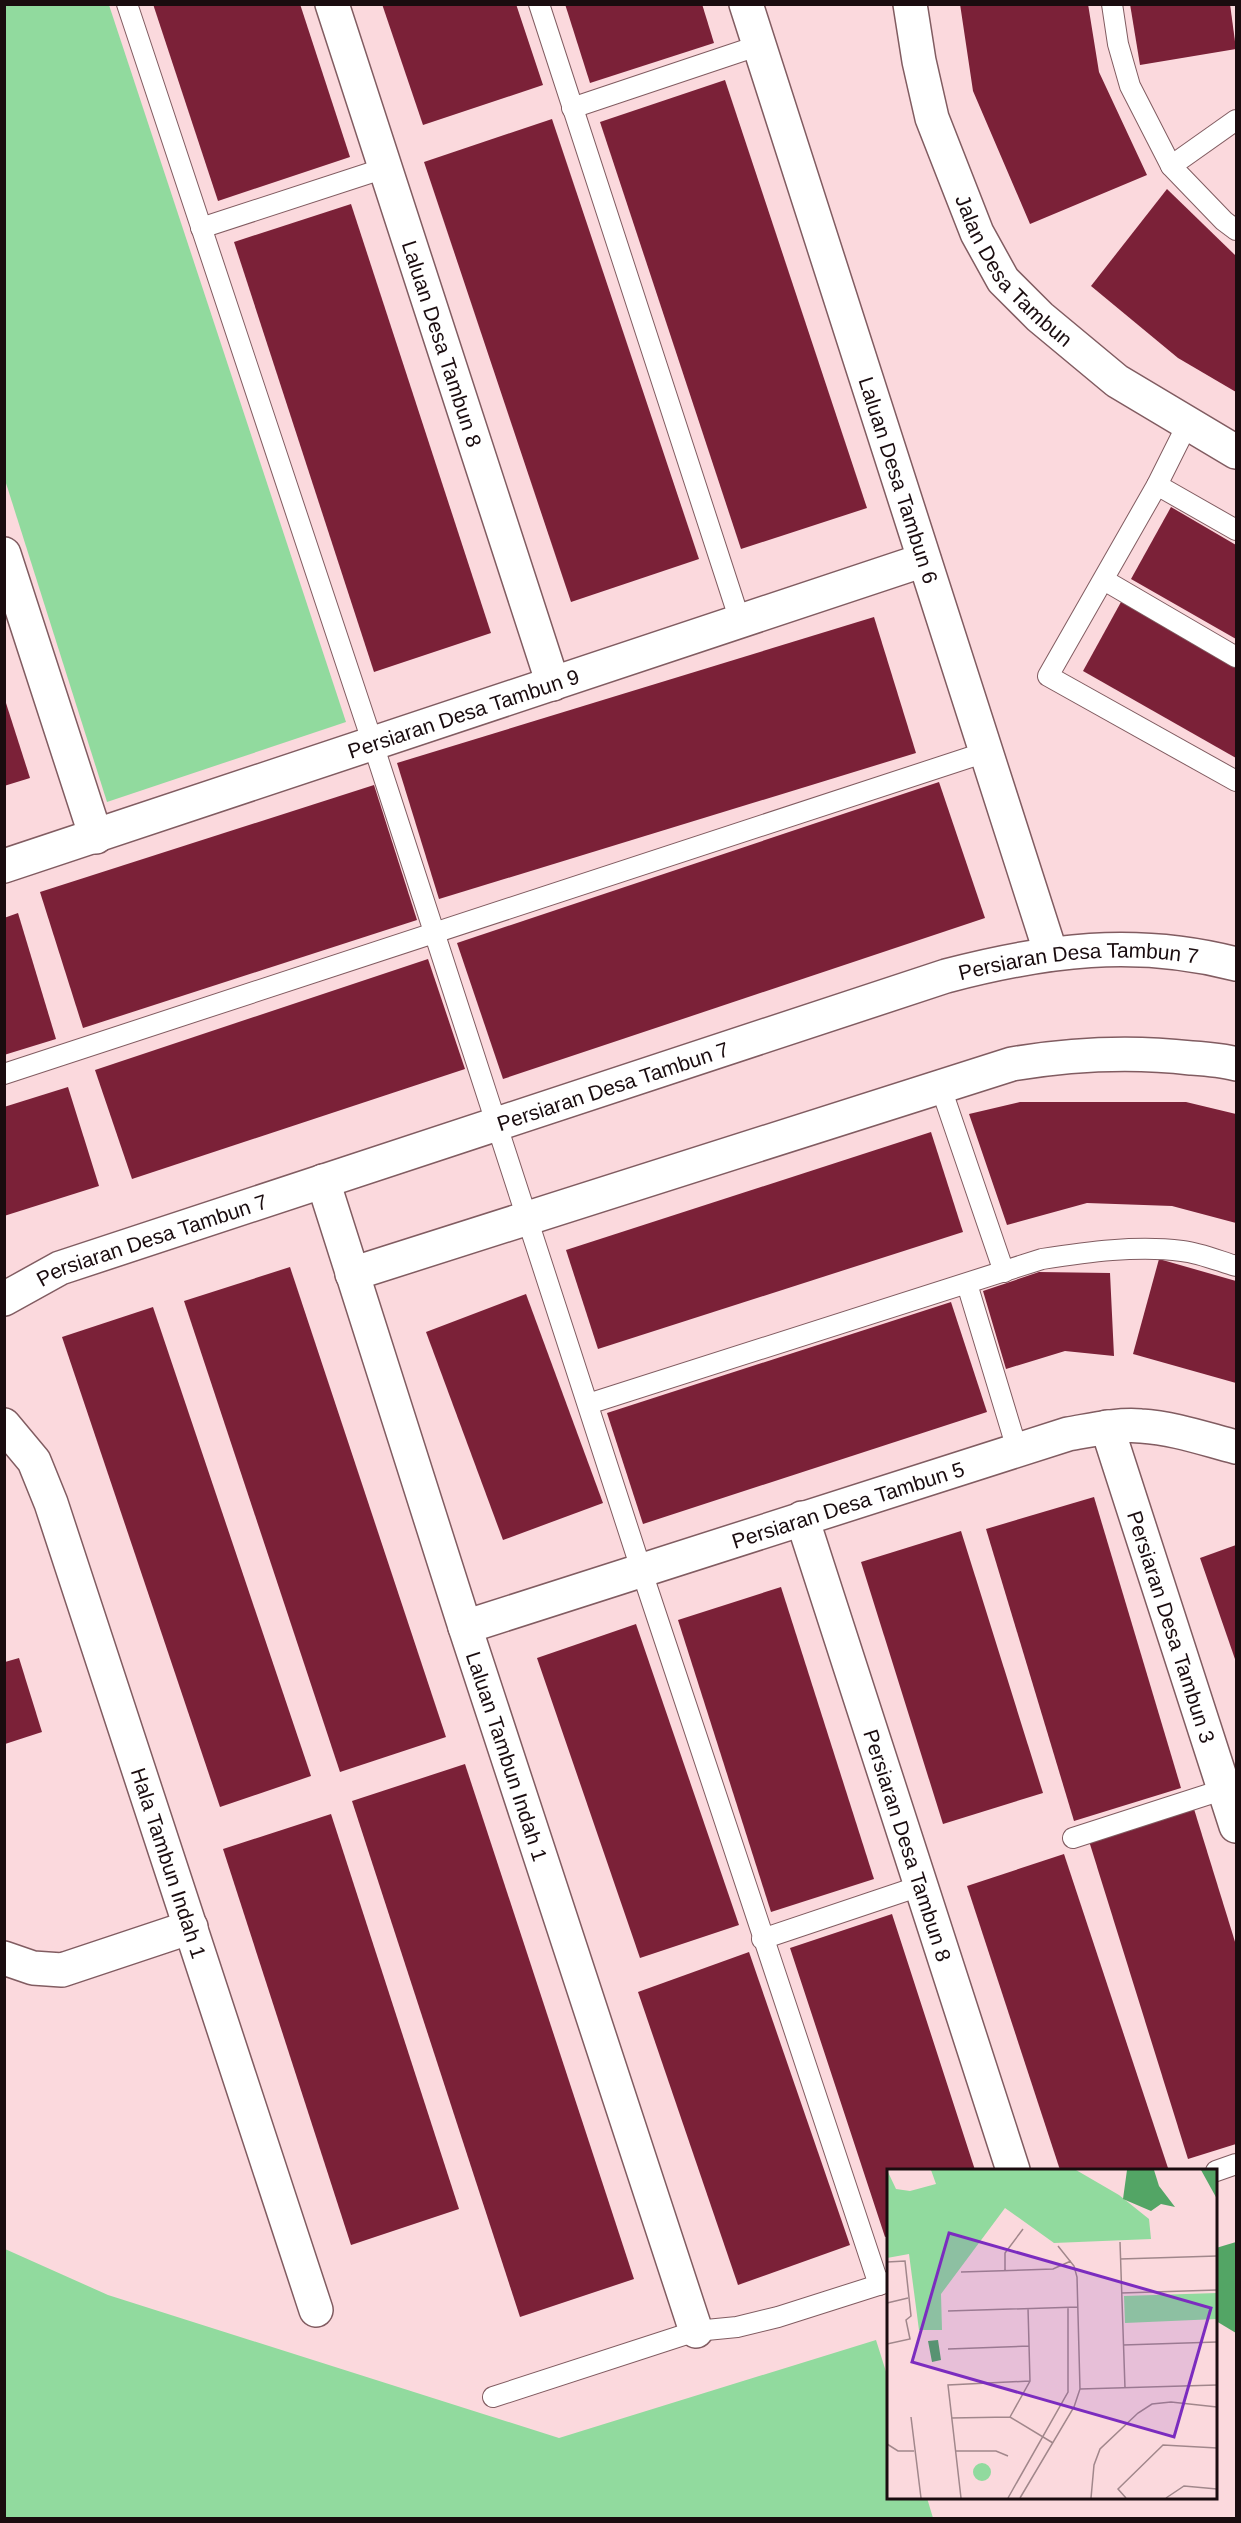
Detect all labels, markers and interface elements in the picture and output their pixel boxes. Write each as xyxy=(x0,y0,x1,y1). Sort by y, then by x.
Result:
street label: Jalan Desa Tambun xyxy=(952,191,1077,351)
street label: Laluan Desa Tambun 8 xyxy=(398,237,487,450)
street label: Laluan Desa Tambun 6 xyxy=(855,374,943,586)
street label: Persiaran Desa Tambun 9 xyxy=(345,664,582,762)
street label: Persiaran Desa Tambun 7 xyxy=(956,938,1200,984)
street label: Persiaran Desa Tambun 7 xyxy=(494,1037,732,1135)
street label: Persiaran Desa Tambun 7 xyxy=(32,1189,270,1290)
street label: Persiaran Desa Tambun 5 xyxy=(729,1457,967,1552)
street label: Persiaran Desa Tambun 3 xyxy=(1123,1508,1220,1746)
street label: Laluan Tambun Indah 1 xyxy=(462,1648,552,1864)
street label: Persiaran Desa Tambun 8 xyxy=(860,1726,956,1964)
street label: Hala Tambun Indah 1 xyxy=(127,1765,211,1961)
inset map xyxy=(887,2169,1217,2499)

